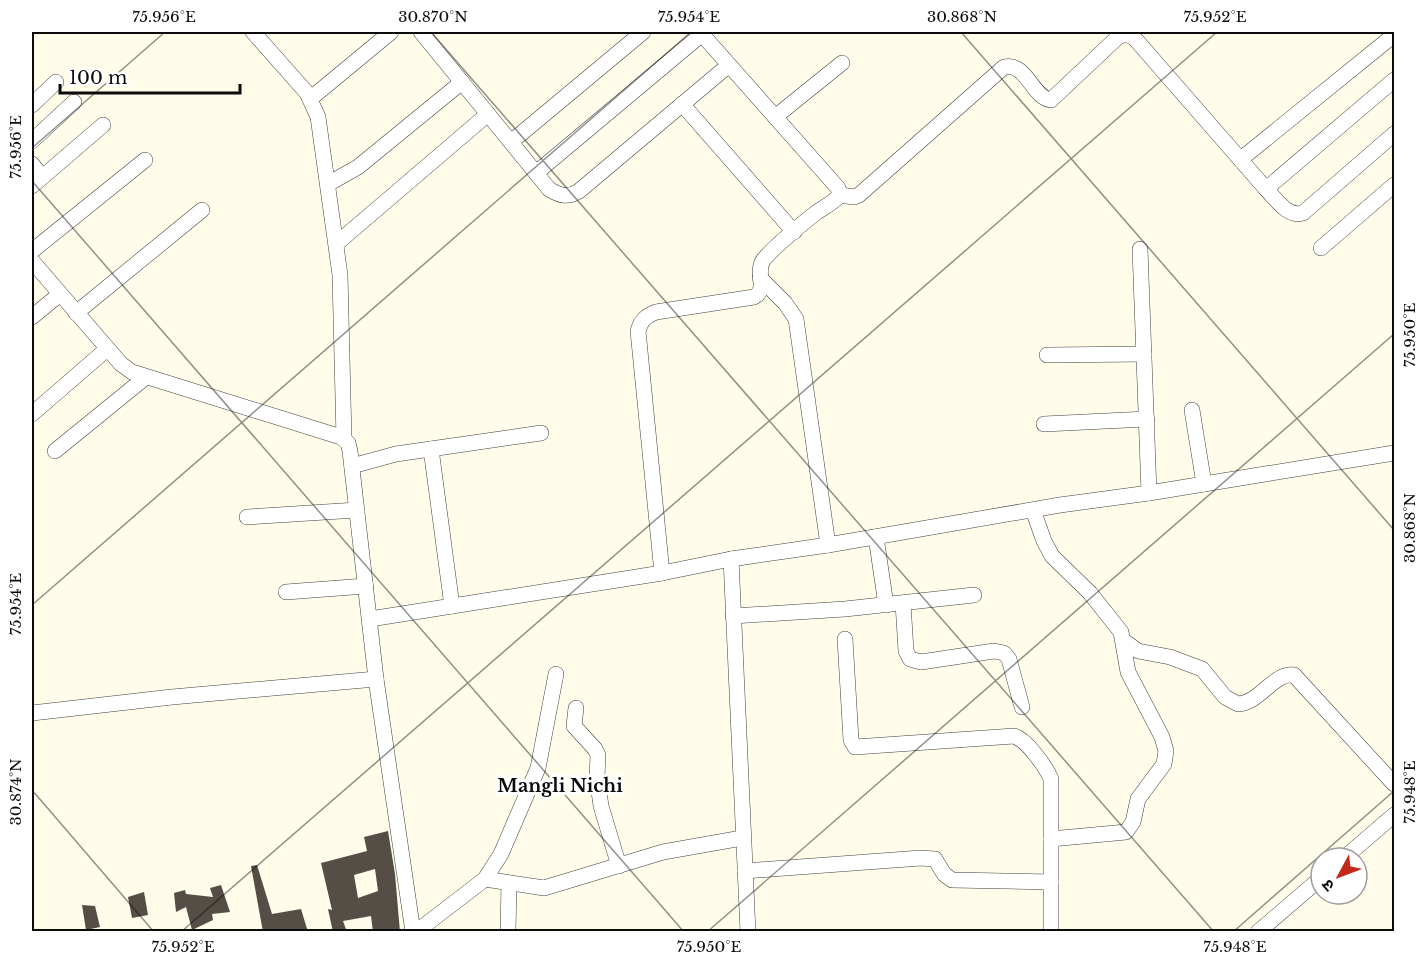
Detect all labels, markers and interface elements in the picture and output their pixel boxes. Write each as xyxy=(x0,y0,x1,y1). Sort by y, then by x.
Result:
text: 75.956°E xyxy=(132,7,196,26)
text: 30.870°N xyxy=(398,7,468,26)
text: 75.954°E xyxy=(658,7,720,26)
text: 30.868°N xyxy=(927,7,997,26)
text: 75.952°E xyxy=(1183,7,1247,26)
scale bar xyxy=(60,57,240,95)
text: 100 m xyxy=(69,67,127,89)
text: 75.956°E xyxy=(6,115,25,179)
text: 75.950°E xyxy=(1400,303,1419,367)
text: 30.868°N xyxy=(1400,493,1419,563)
text: 75.954°E xyxy=(6,573,25,635)
text: 30.874°N xyxy=(6,758,25,826)
text: 75.948°E xyxy=(1400,760,1419,824)
district label: Mangli Nichi xyxy=(497,775,623,797)
north arrow xyxy=(1309,846,1369,906)
text: उ xyxy=(1317,875,1338,896)
text: 75.952°E xyxy=(151,937,215,956)
text: 75.950°E xyxy=(677,937,741,956)
text: 75.948°E xyxy=(1203,937,1267,956)

